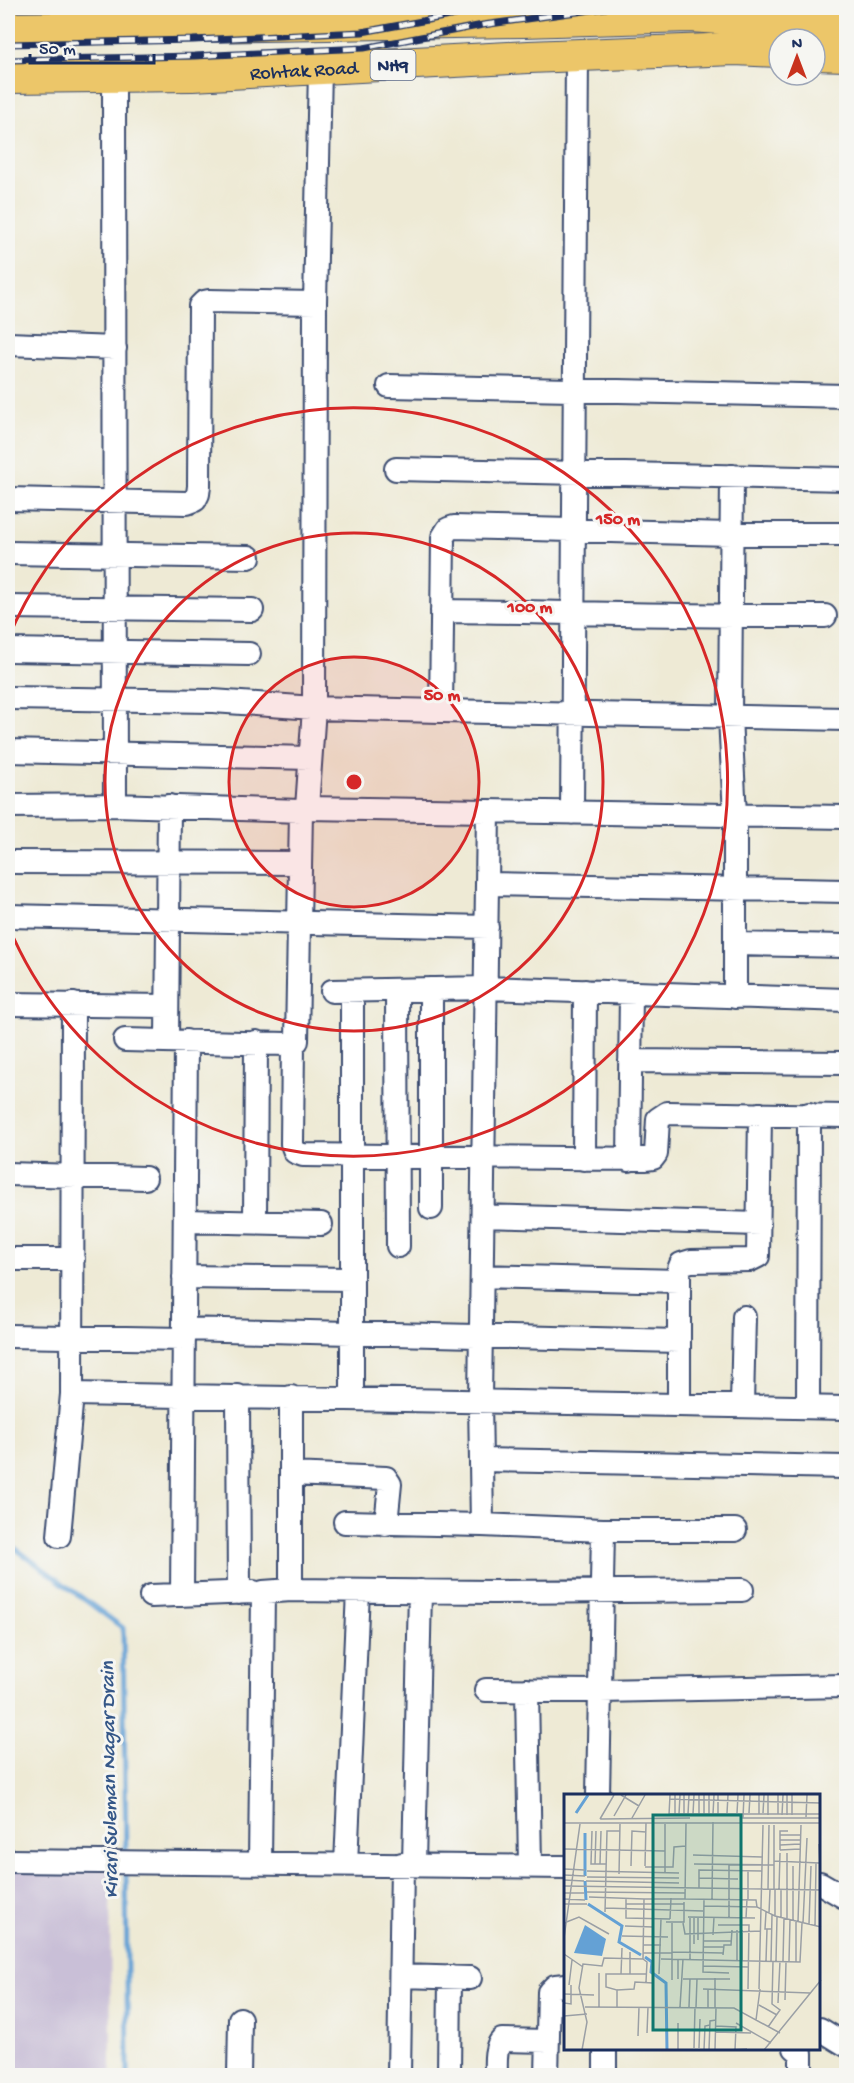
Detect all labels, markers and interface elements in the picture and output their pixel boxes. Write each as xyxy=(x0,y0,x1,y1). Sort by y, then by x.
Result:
scale bar xyxy=(30,27,154,65)
north arrow xyxy=(767,27,827,87)
text: N xyxy=(792,36,803,55)
text: 50 m xyxy=(39,40,76,61)
road number: NH9 xyxy=(370,50,416,80)
street label: Rohtak Road xyxy=(249,58,361,87)
text: 150 m xyxy=(595,510,640,531)
text: 100 m xyxy=(507,598,553,619)
text: 50 m xyxy=(424,686,461,707)
centre of rings xyxy=(344,772,364,792)
water label: Kirari Suleman Nagar Drain xyxy=(97,1660,126,1899)
inset map xyxy=(564,1794,821,2050)

